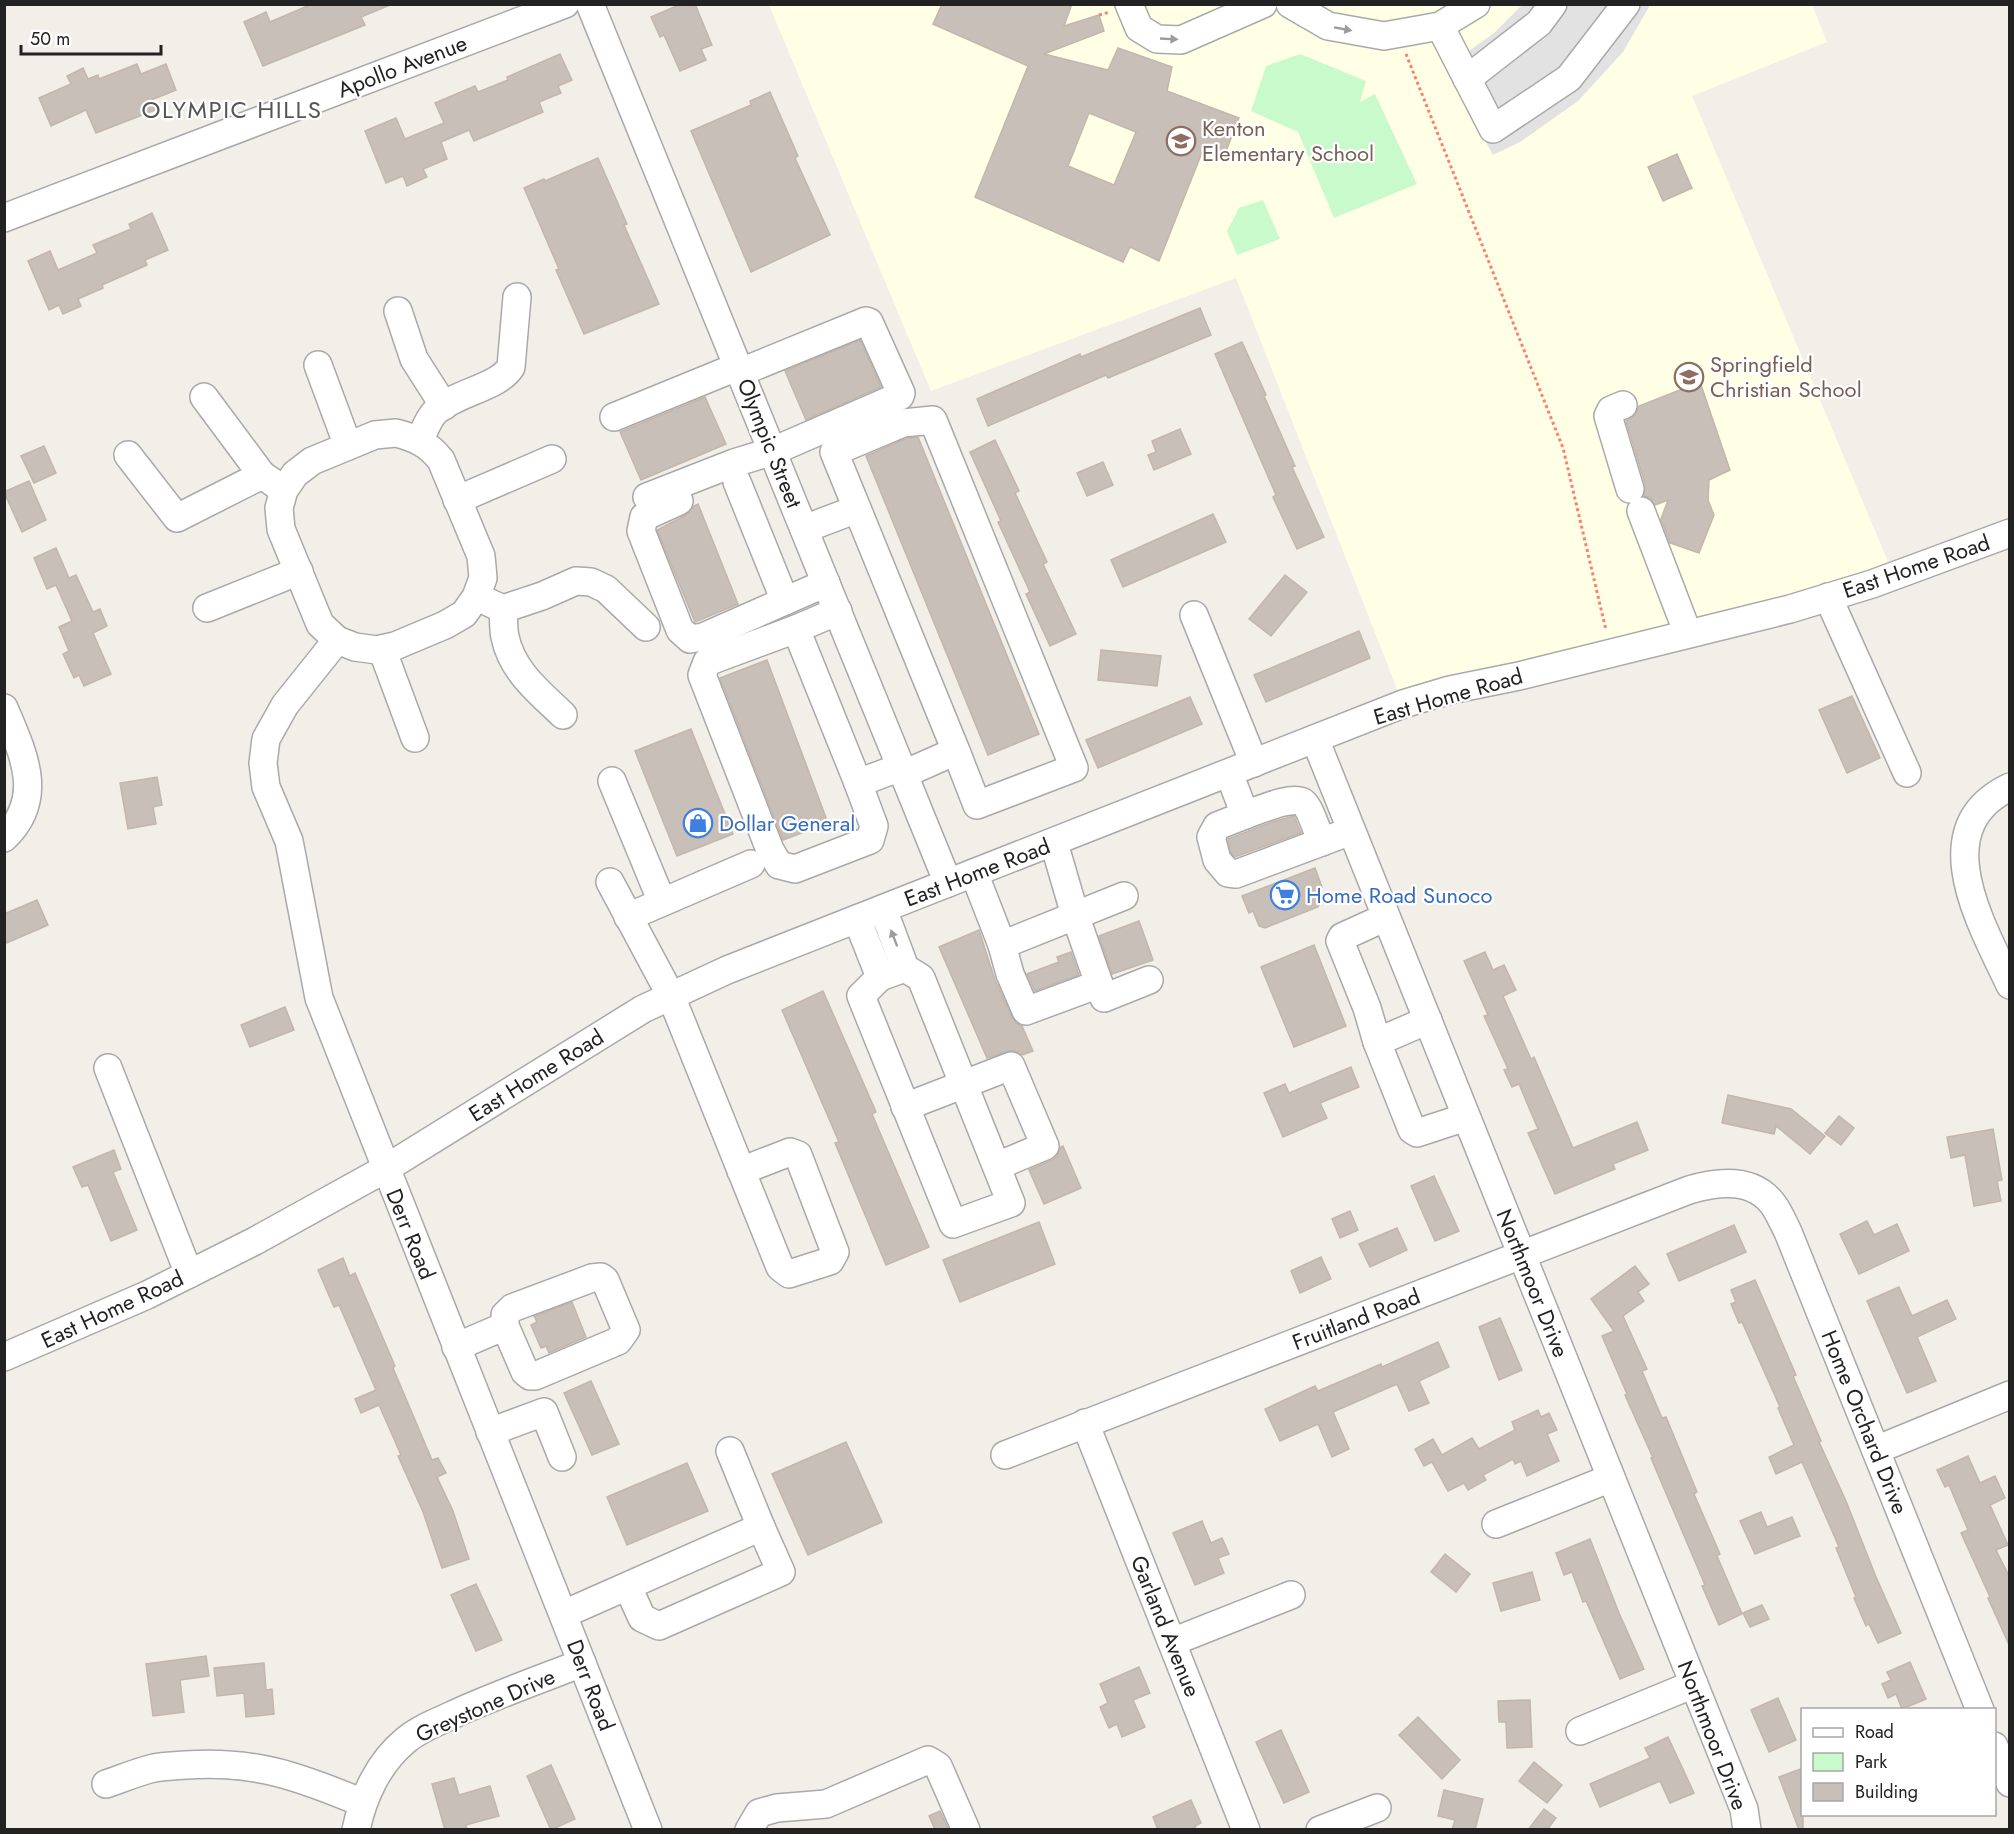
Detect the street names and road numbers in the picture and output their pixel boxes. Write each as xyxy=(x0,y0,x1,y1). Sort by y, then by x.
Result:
street label: Apollo Avenue xyxy=(333,27,471,105)
street label: Olympic Street xyxy=(729,373,811,513)
street label: East Home Road xyxy=(1838,526,1994,606)
street label: East Home Road xyxy=(1370,659,1526,733)
street label: East Home Road xyxy=(900,830,1054,914)
street label: East Home Road xyxy=(462,1021,610,1129)
street label: Derr Road xyxy=(378,1184,444,1284)
street label: Northmoor Drive xyxy=(1489,1204,1577,1362)
street label: East Home Road xyxy=(36,1262,188,1356)
street label: Fruitland Road xyxy=(1288,1280,1424,1358)
street label: Home Orchard Drive xyxy=(1814,1325,1916,1519)
street label: Garland Avenue xyxy=(1123,1550,1209,1702)
street label: Derr Road xyxy=(559,1635,623,1735)
street label: Northmoor Drive xyxy=(1670,1656,1756,1814)
street label: Greystone Drive xyxy=(410,1660,560,1750)

